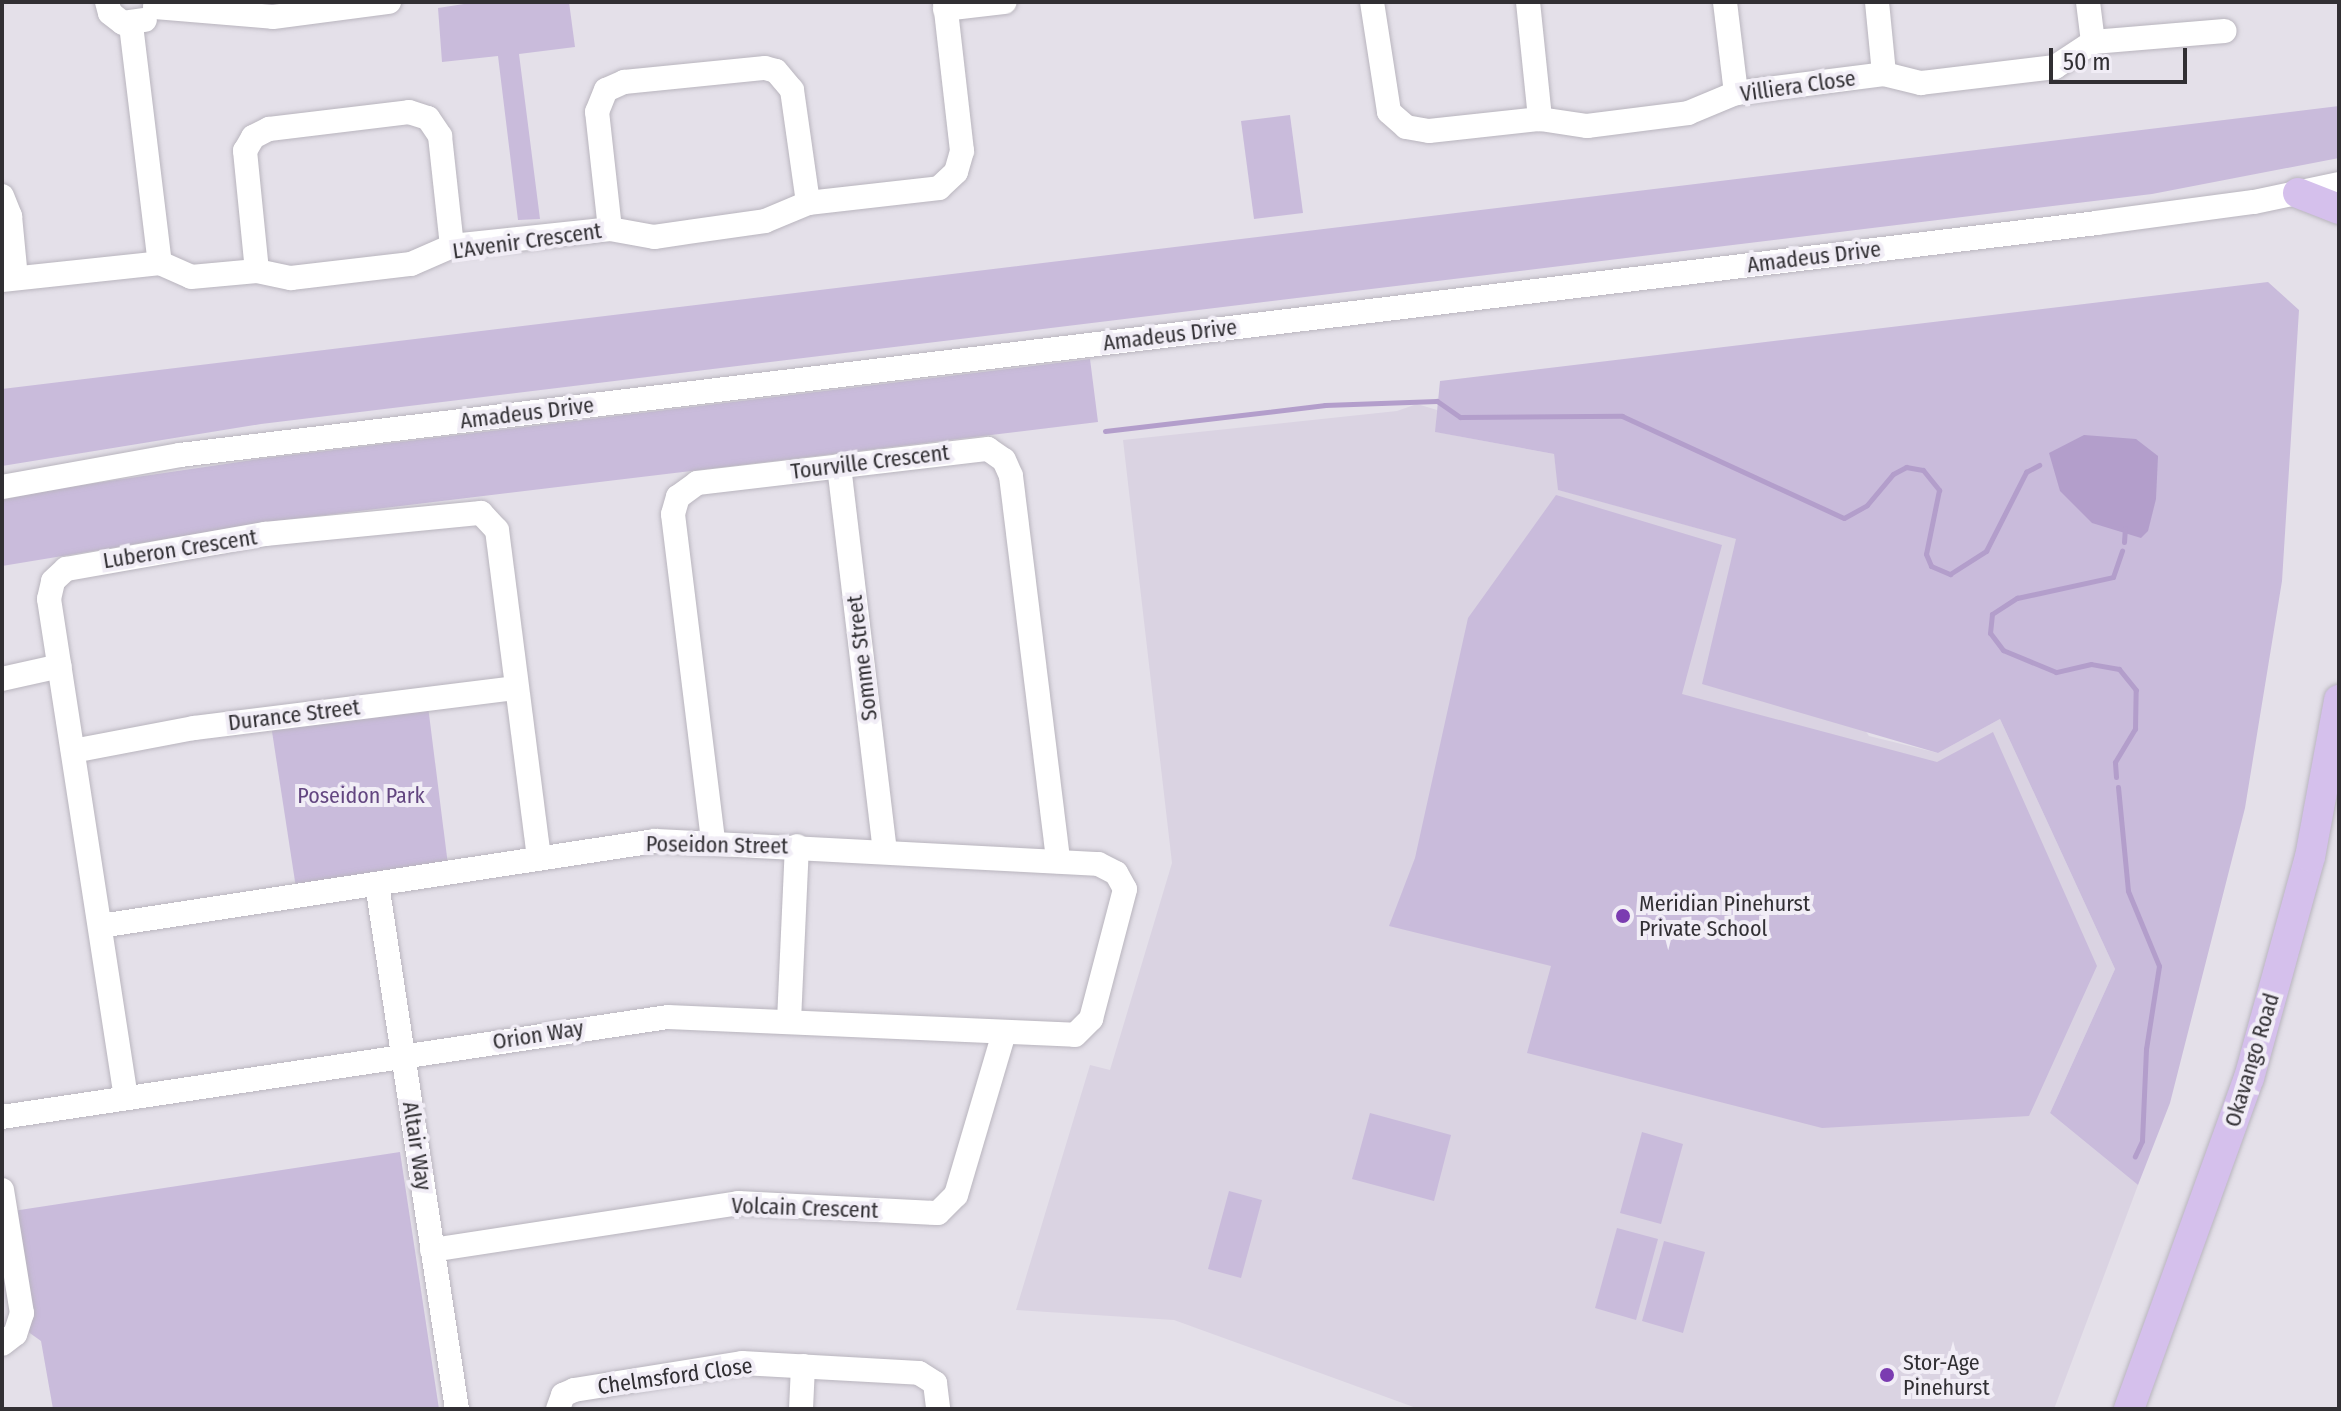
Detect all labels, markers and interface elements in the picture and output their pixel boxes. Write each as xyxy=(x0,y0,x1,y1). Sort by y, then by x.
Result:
scale bar xyxy=(2053,32,2191,82)
text: 50 m xyxy=(2063,48,2111,76)
street label: Villiera Close xyxy=(1739,65,1857,107)
street label: L'Avenir Crescent xyxy=(451,217,603,265)
street label: Amadeus Drive xyxy=(1746,236,1882,278)
street label: Amadeus Drive xyxy=(1102,314,1238,356)
street label: Amadeus Drive xyxy=(459,392,595,434)
street label: Tourville Crescent xyxy=(789,439,951,485)
street label: Luberon Crescent xyxy=(101,524,259,574)
street label: Somme Street xyxy=(841,594,883,722)
street label: Durance Street xyxy=(226,694,362,736)
park label: Poseidon Park xyxy=(297,783,425,809)
street label: Poseidon Street xyxy=(646,831,788,859)
place label: Meridian Pinehurst Private School xyxy=(1639,890,1810,942)
marker: Meridian Pinehurst Private School xyxy=(1614,907,1632,925)
street label: Okavango Road xyxy=(2219,990,2285,1130)
street label: Orion Way xyxy=(491,1015,585,1055)
street label: Altair Way xyxy=(397,1100,437,1192)
street label: Volcain Crescent xyxy=(731,1192,879,1224)
place label: Stor-Age Pinehurst xyxy=(1903,1349,1990,1400)
street label: Chelmsford Close xyxy=(596,1352,754,1400)
marker: Stor-Age Pinehurst xyxy=(1878,1366,1896,1384)

